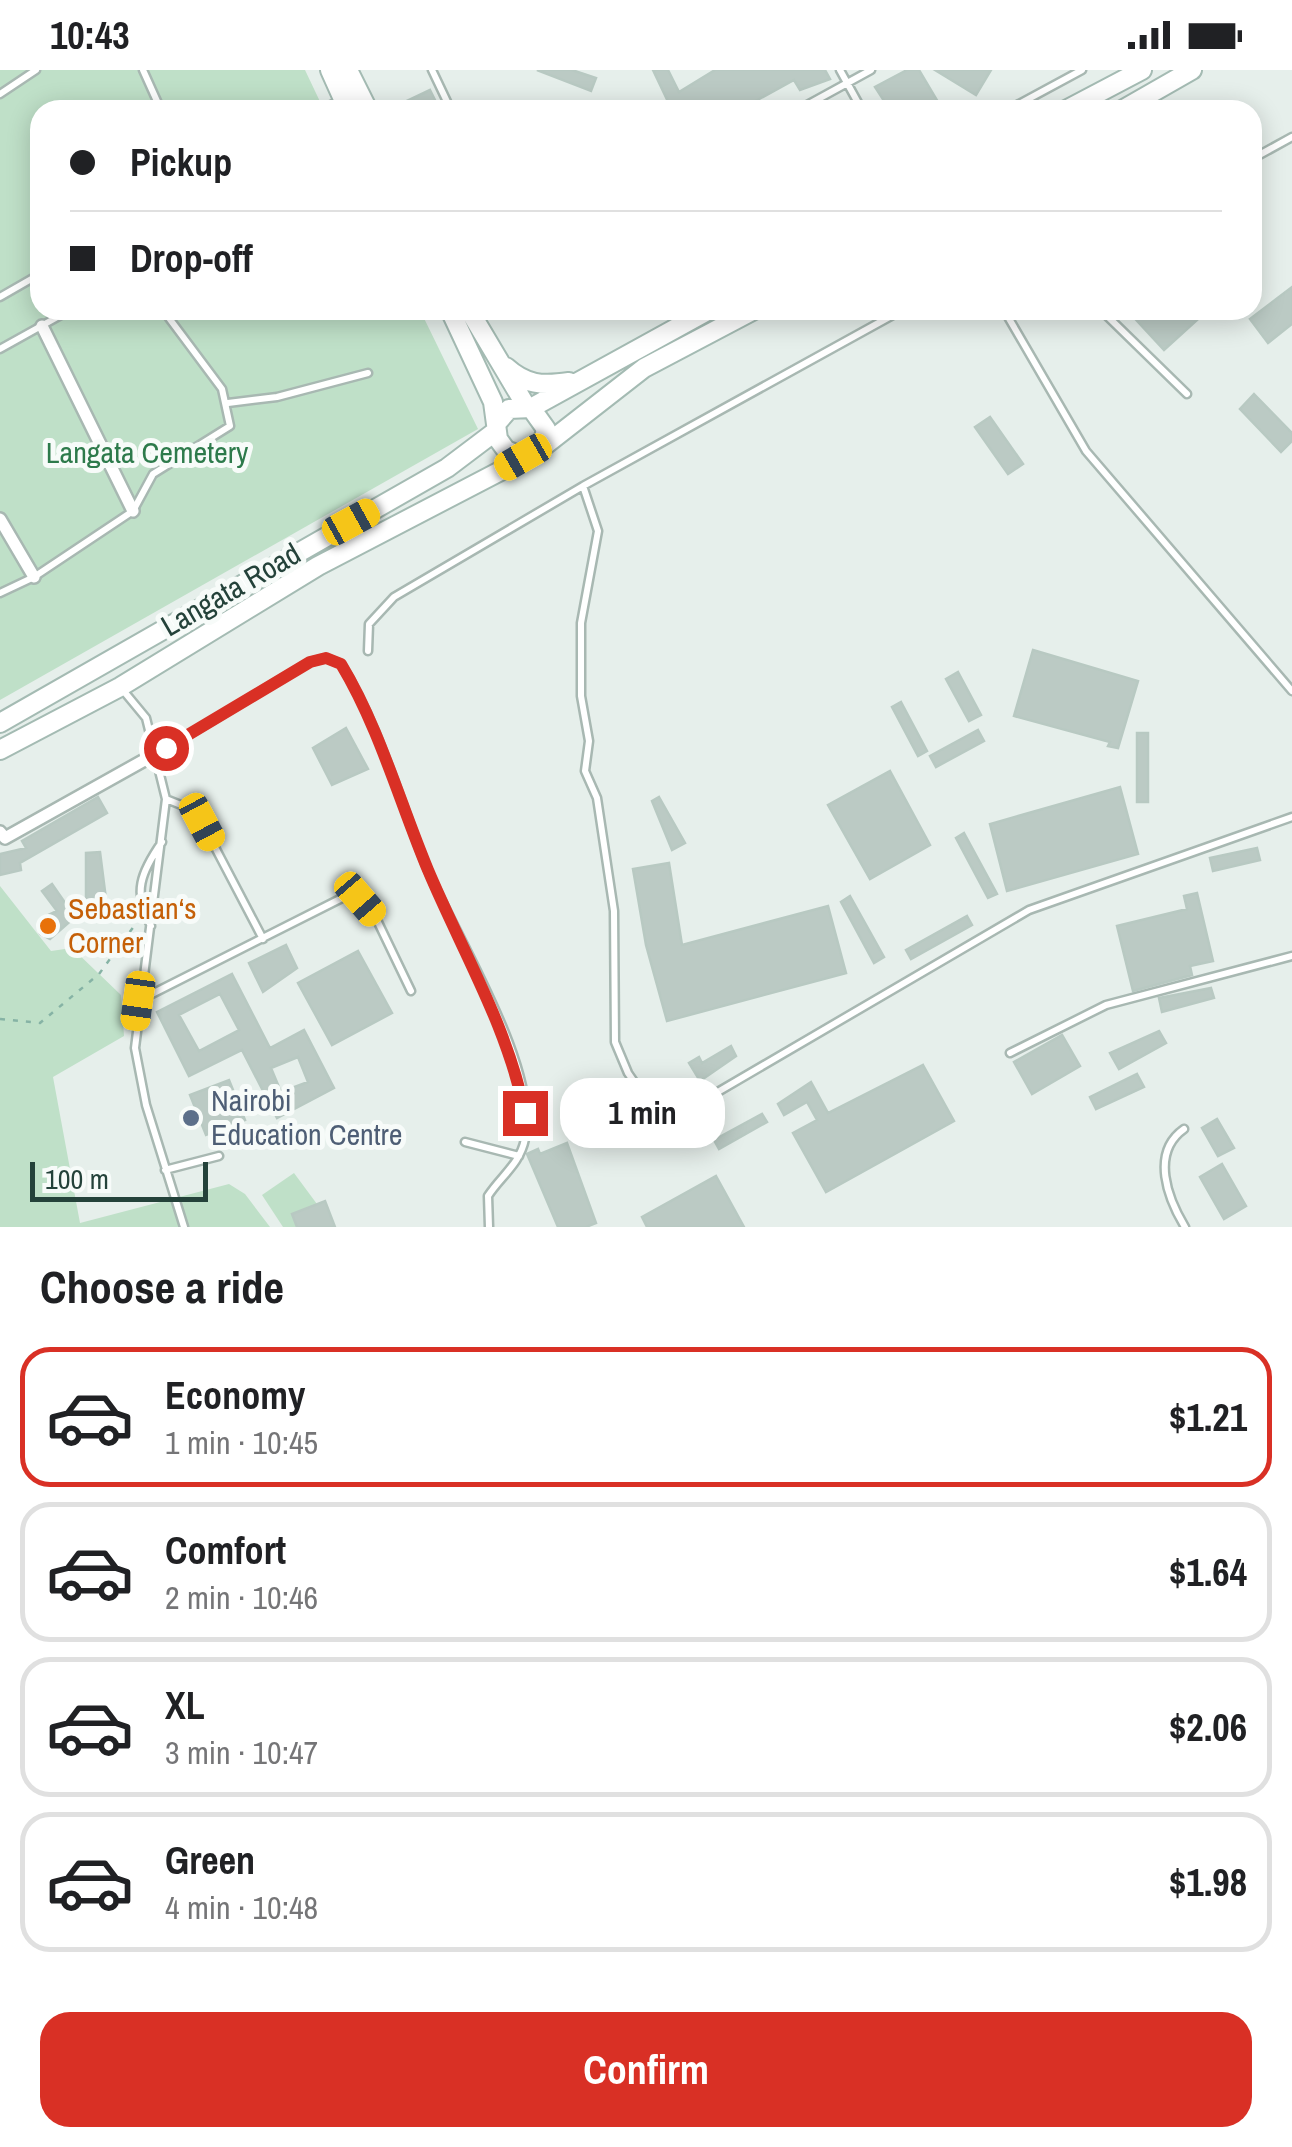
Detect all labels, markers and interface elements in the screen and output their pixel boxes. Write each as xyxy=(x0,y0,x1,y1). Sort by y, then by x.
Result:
text: 10:43 xyxy=(50,10,130,61)
text: Pickup xyxy=(130,137,232,188)
text: Drop-off xyxy=(130,233,253,284)
car xyxy=(490,429,556,485)
park label: Langata Cemetery xyxy=(46,432,249,472)
car xyxy=(317,494,385,550)
street label: Langata Road xyxy=(154,533,307,645)
route start xyxy=(144,726,189,771)
car xyxy=(175,788,229,856)
car xyxy=(329,867,391,931)
place label: Sebastian‘s Corner xyxy=(68,888,197,962)
marker: Sebastian‘s Corner xyxy=(37,915,59,937)
car xyxy=(119,969,157,1033)
callout: 1 min xyxy=(560,1078,725,1148)
place label: Nairobi Education Centre xyxy=(211,1080,402,1154)
route end xyxy=(503,1091,548,1136)
text: 1 min xyxy=(608,1091,677,1134)
marker: Nairobi Education Centre xyxy=(180,1107,202,1129)
scale bar xyxy=(30,1157,208,1202)
text: 100 m xyxy=(45,1160,109,1198)
text: Choose a ride xyxy=(40,1256,284,1317)
text: Economy xyxy=(165,1370,305,1421)
icon: car xyxy=(45,1372,135,1462)
text: $1.21 xyxy=(1169,1392,1247,1443)
text: 1 min · 10:45 xyxy=(165,1421,318,1464)
text: Comfort xyxy=(165,1525,286,1576)
icon: car xyxy=(45,1527,135,1617)
text: $1.64 xyxy=(1169,1547,1247,1598)
text: 2 min · 10:46 xyxy=(165,1576,318,1619)
text: XL xyxy=(165,1680,205,1731)
icon: car xyxy=(45,1682,135,1772)
text: $2.06 xyxy=(1169,1702,1247,1753)
text: 3 min · 10:47 xyxy=(165,1731,318,1774)
text: Green xyxy=(165,1835,255,1886)
icon: car xyxy=(45,1837,135,1927)
text: $1.98 xyxy=(1169,1857,1247,1908)
text: 4 min · 10:48 xyxy=(165,1886,318,1929)
button: Confirm xyxy=(40,2012,1252,2127)

